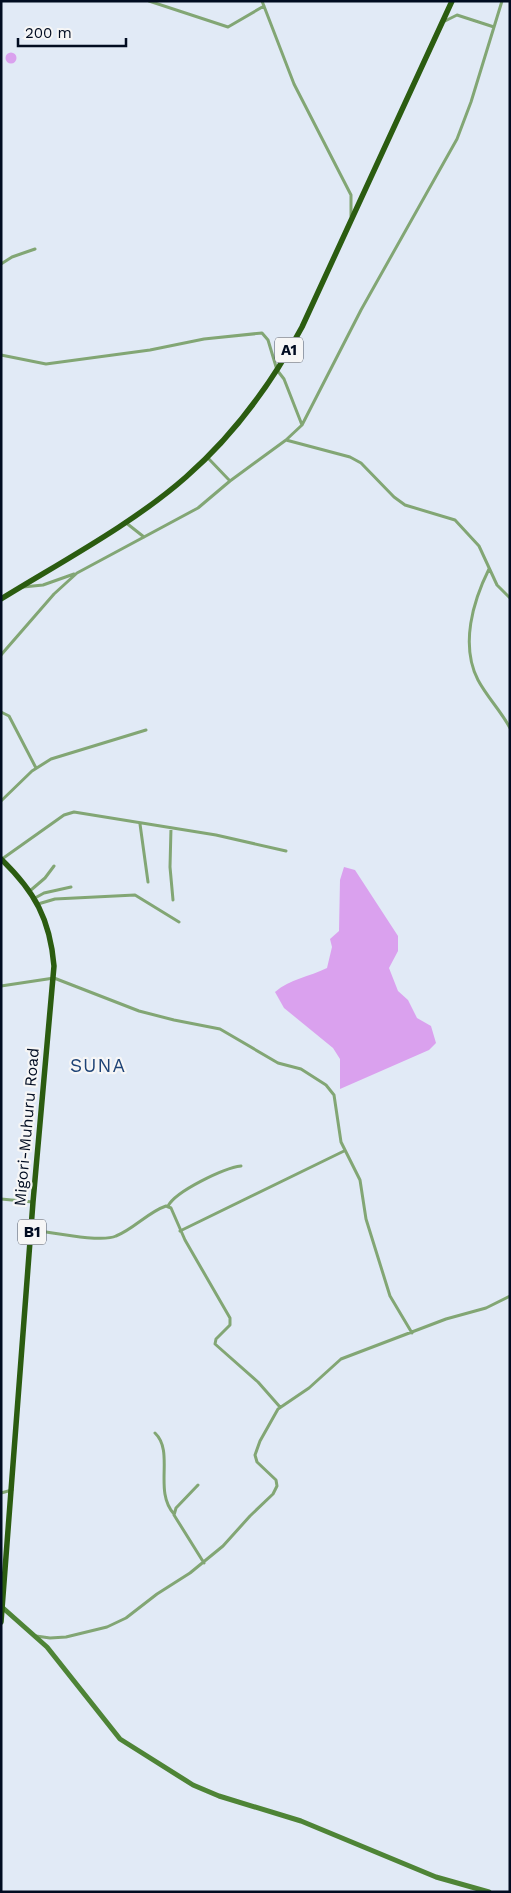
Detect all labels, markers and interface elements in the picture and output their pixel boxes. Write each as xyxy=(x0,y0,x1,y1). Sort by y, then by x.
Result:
scale bar xyxy=(18,15,125,47)
text: 200 m xyxy=(25,24,72,42)
road number: A1 xyxy=(275,338,303,362)
street label: Migori-Muhuru Road xyxy=(10,1047,43,1207)
district label: SUNA xyxy=(70,1054,126,1077)
road number: B1 xyxy=(18,1220,46,1244)

